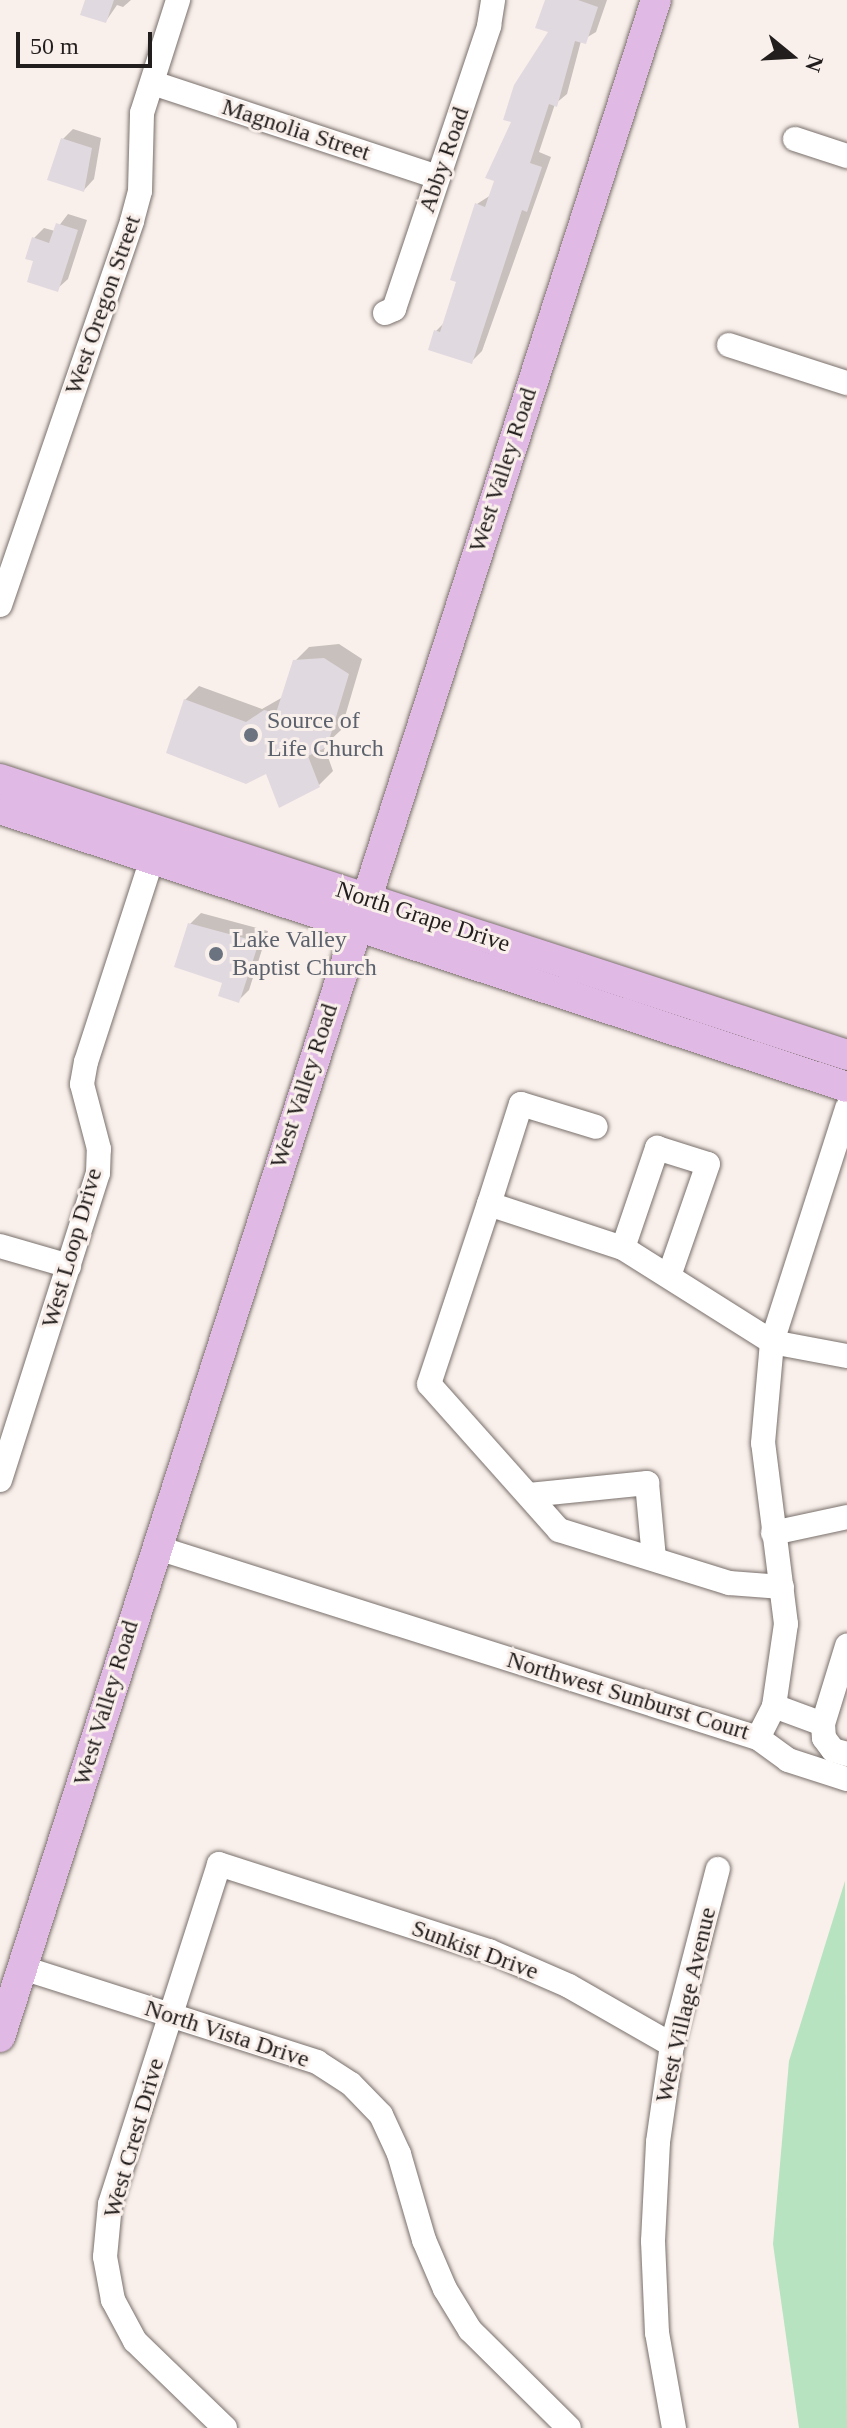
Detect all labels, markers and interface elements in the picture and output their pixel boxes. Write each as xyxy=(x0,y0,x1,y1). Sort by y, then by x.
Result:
scale bar xyxy=(20,16,156,66)
north arrow xyxy=(751,16,831,96)
text: 50 m xyxy=(30,33,79,59)
text: N xyxy=(800,52,829,75)
street label: Magnolia Street xyxy=(218,93,374,167)
street label: Abby Road xyxy=(412,103,476,217)
street label: West Oregon Street xyxy=(59,212,147,398)
street label: West Valley Road xyxy=(463,384,543,556)
place label: Source of Life Church xyxy=(267,707,384,763)
marker: Source of Life Church xyxy=(242,726,260,744)
street label: North Grape Drive xyxy=(332,875,514,959)
place label: Lake Valley Baptist Church xyxy=(232,926,377,982)
marker: Lake Valley Baptist Church xyxy=(207,945,225,963)
street label: West Valley Road xyxy=(264,1000,344,1172)
street label: West Loop Drive xyxy=(35,1165,109,1331)
street label: West Valley Road xyxy=(67,1617,145,1789)
street label: Northwest Sunburst Court xyxy=(503,1645,753,1747)
street label: West Village Avenue xyxy=(649,1904,723,2106)
street label: Sunkist Drive xyxy=(408,1914,542,1986)
street label: North Vista Drive xyxy=(141,1994,313,2074)
street label: West Crest Drive xyxy=(97,2055,171,2221)

